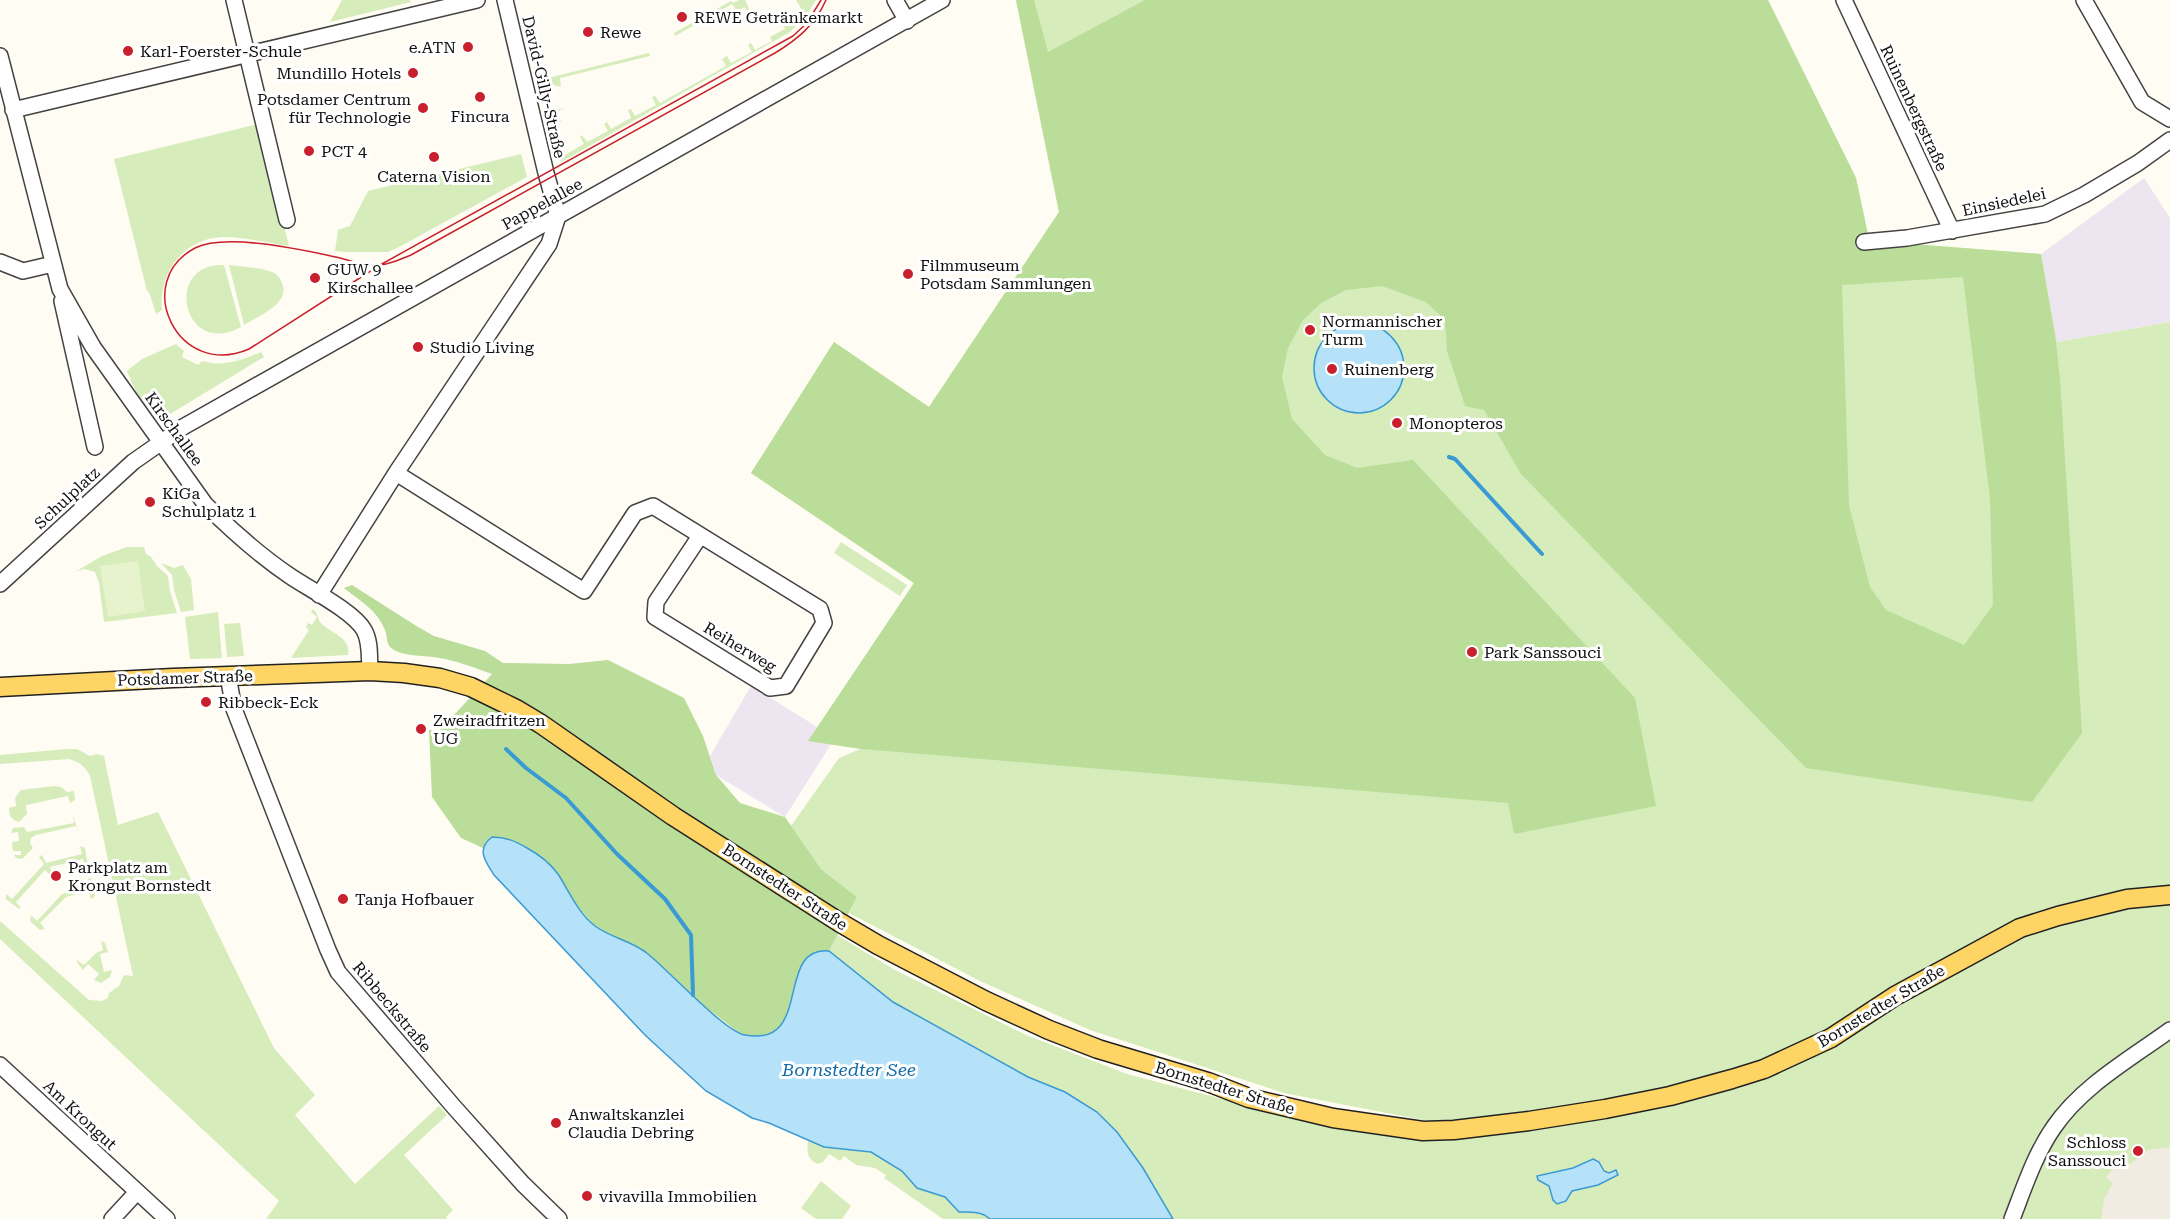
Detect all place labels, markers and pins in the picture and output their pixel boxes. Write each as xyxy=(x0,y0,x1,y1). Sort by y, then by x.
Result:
place label: REWE Getränkemarkt xyxy=(694,8,863,27)
marker: REWE Getränkemarkt xyxy=(675,10,689,24)
place label: Rewe xyxy=(600,23,641,42)
marker: Rewe xyxy=(581,25,595,39)
place label: e.ATN xyxy=(409,38,456,57)
marker: e.ATN xyxy=(461,40,475,54)
place label: Karl-Foerster-Schule xyxy=(140,42,302,61)
marker: Karl-Foerster-Schule xyxy=(121,44,135,58)
place label: Mundillo Hotels xyxy=(276,64,401,83)
marker: Mundillo Hotels xyxy=(406,66,420,80)
place label: Potsdamer Centrum für Technologie xyxy=(257,90,411,127)
marker: Fincura xyxy=(473,90,487,104)
marker: Potsdamer Centrum für Technologie xyxy=(416,101,430,115)
place label: Fincura xyxy=(450,107,510,126)
place label: PCT 4 xyxy=(321,142,367,161)
marker: PCT 4 xyxy=(302,144,316,158)
marker: Caterna Vision xyxy=(427,150,441,164)
place label: Caterna Vision xyxy=(377,167,491,186)
place label: Filmmuseum Potsdam Sammlungen xyxy=(920,256,1092,293)
place label: GUW 9 Kirschallee xyxy=(327,260,414,297)
marker: Filmmuseum Potsdam Sammlungen xyxy=(901,267,915,281)
marker: GUW 9 Kirschallee xyxy=(308,271,322,285)
place label: Normannischer Turm xyxy=(1322,312,1443,349)
marker: Normannischer Turm xyxy=(1303,323,1317,337)
place label: Studio Living xyxy=(430,338,535,357)
marker: Studio Living xyxy=(411,340,425,354)
place label: Ruinenberg xyxy=(1344,360,1435,379)
marker: Ruinenberg xyxy=(1325,362,1339,376)
place label: Monopteros xyxy=(1409,414,1503,433)
marker: Monopteros xyxy=(1390,416,1404,430)
place label: KiGa Schulplatz 1 xyxy=(162,484,257,521)
marker: KiGa Schulplatz 1 xyxy=(143,495,157,509)
place label: Park Sanssouci xyxy=(1484,643,1601,662)
marker: Park Sanssouci xyxy=(1465,645,1479,659)
place label: Ribbeck-Eck xyxy=(218,693,319,712)
marker: Ribbeck-Eck xyxy=(199,695,213,709)
place label: Zweiradfritzen UG xyxy=(433,711,546,748)
marker: Zweiradfritzen UG xyxy=(414,722,428,736)
place label: Parkplatz am Krongut Bornstedt xyxy=(68,858,211,895)
marker: Parkplatz am Krongut Bornstedt xyxy=(49,869,63,883)
place label: Tanja Hofbauer xyxy=(355,890,474,909)
marker: Tanja Hofbauer xyxy=(336,892,350,906)
place label: Anwaltskanzlei Claudia Debring xyxy=(568,1105,694,1142)
marker: Anwaltskanzlei Claudia Debring xyxy=(549,1116,563,1130)
place label: Schloss Sanssouci xyxy=(2048,1133,2126,1170)
marker: Schloss Sanssouci xyxy=(2131,1144,2145,1158)
place label: vivavilla Immobilien xyxy=(599,1187,757,1206)
marker: vivavilla Immobilien xyxy=(580,1189,594,1203)

